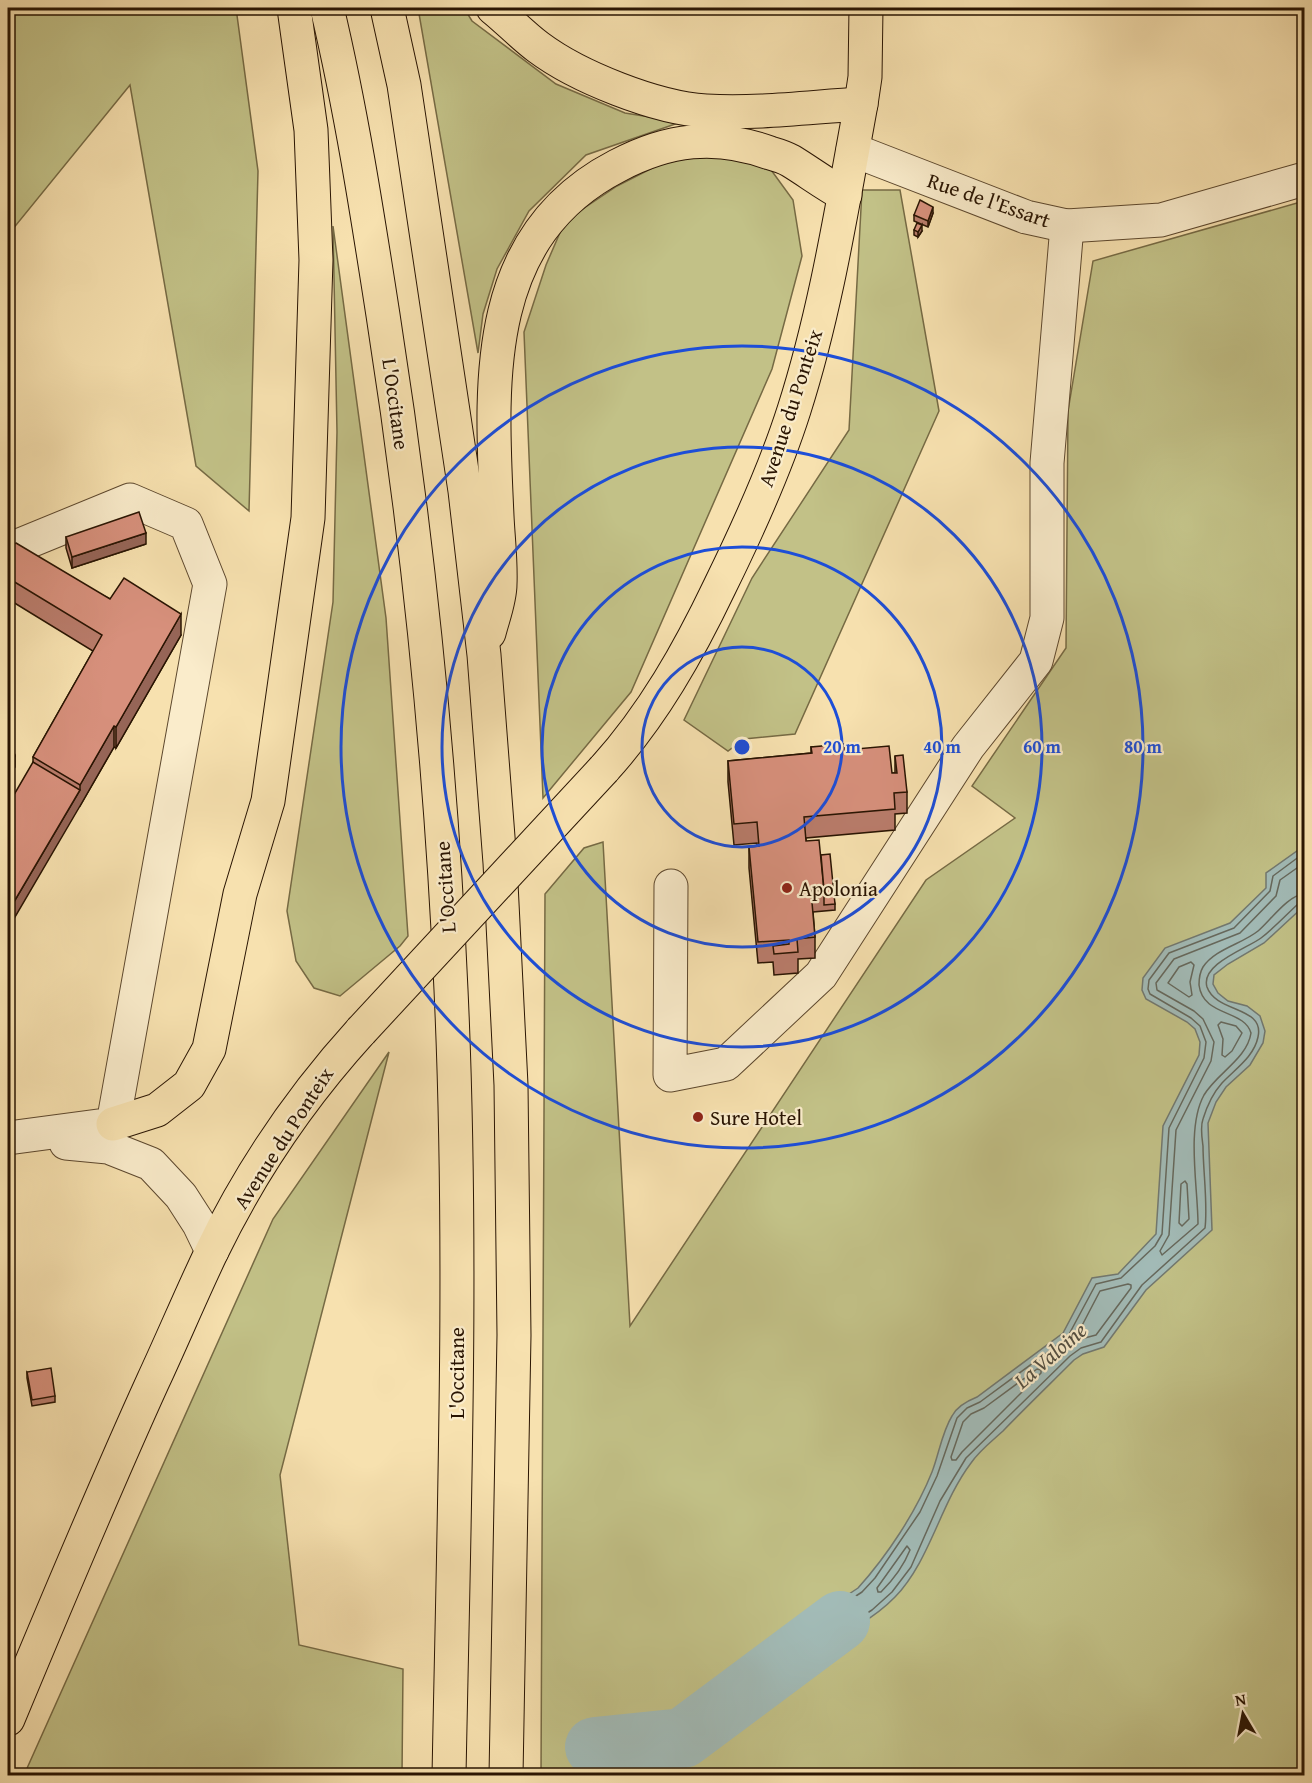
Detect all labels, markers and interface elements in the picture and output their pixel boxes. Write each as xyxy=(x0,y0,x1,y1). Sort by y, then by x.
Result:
street label: Rue de l'Essart xyxy=(923,164,1055,236)
street label: Avenue du Ponteix xyxy=(750,325,830,491)
street label: L'Occitane xyxy=(374,356,418,452)
text: 20 m xyxy=(823,733,862,760)
text: 40 m xyxy=(923,733,962,760)
text: 60 m xyxy=(1023,733,1062,760)
text: 80 m xyxy=(1124,733,1163,760)
centre of rings xyxy=(732,737,752,757)
street label: L'Occitane xyxy=(426,840,464,934)
place label: Apolonia xyxy=(799,873,878,904)
marker: Apolonia xyxy=(780,881,794,895)
street label: Avenue du Ponteix xyxy=(225,1061,341,1215)
place label: Sure Hotel xyxy=(710,1102,802,1133)
marker: Sure Hotel xyxy=(691,1110,705,1124)
water label: La Valoine xyxy=(1006,1314,1094,1396)
street label: L'Occitane xyxy=(441,1327,472,1419)
north arrow xyxy=(1213,1684,1273,1744)
text: N xyxy=(1233,1686,1248,1712)

